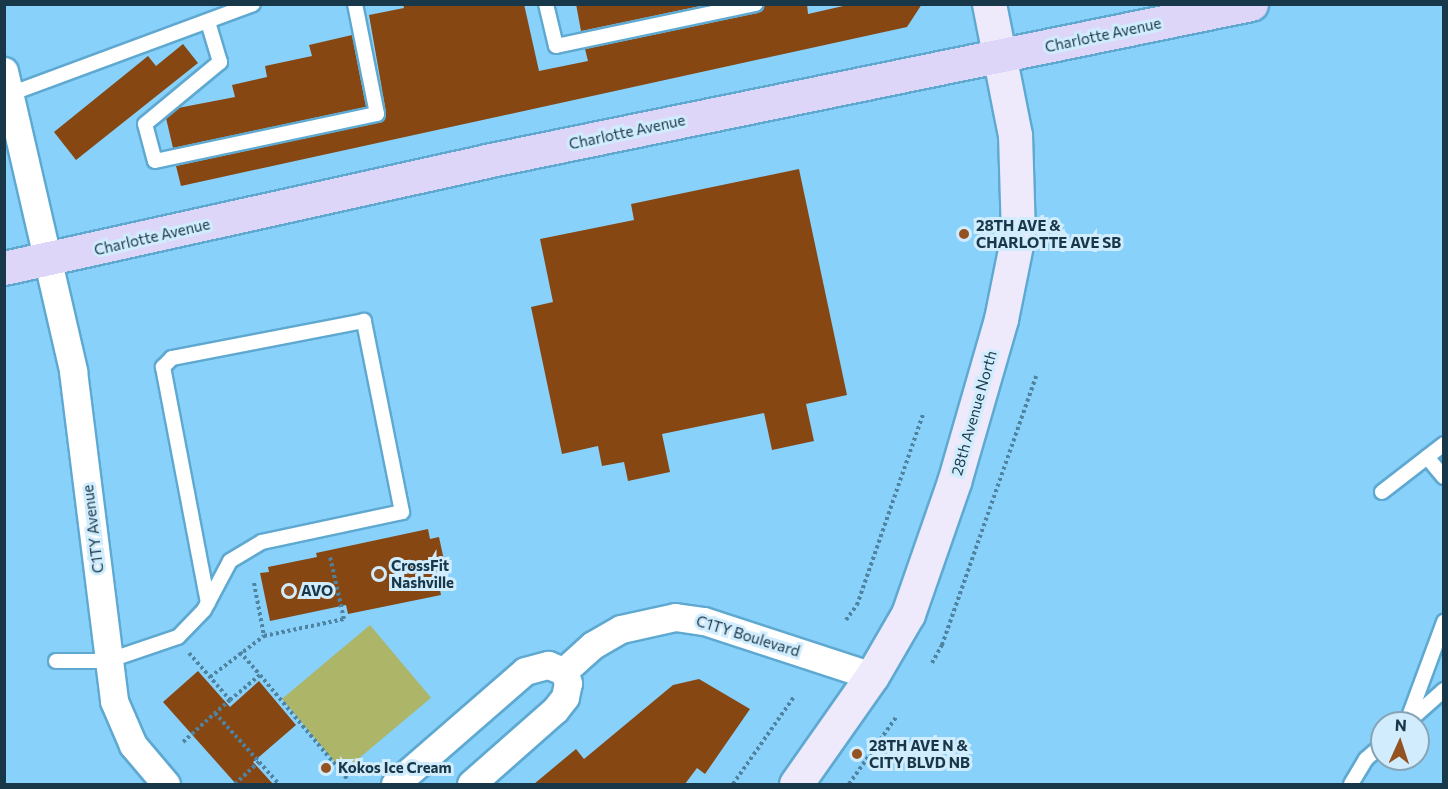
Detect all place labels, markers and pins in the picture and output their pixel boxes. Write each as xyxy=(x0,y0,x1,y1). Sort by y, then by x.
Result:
place label: 28TH AVE & CHARLOTTE AVE SB xyxy=(976,216,1121,251)
marker: 28TH AVE & CHARLOTTE AVE SB xyxy=(957,227,971,241)
place label: CrossFit Nashville xyxy=(391,556,454,591)
marker: CrossFit Nashville xyxy=(372,567,386,581)
place label: AVO xyxy=(301,582,333,600)
marker: AVO xyxy=(282,584,296,598)
place label: 28TH AVE N & CITY BLVD NB xyxy=(869,736,970,771)
marker: 28TH AVE N & CITY BLVD NB xyxy=(850,747,864,761)
place label: Kokos Ice Cream xyxy=(338,759,452,777)
marker: Kokos Ice Cream xyxy=(319,761,333,775)

